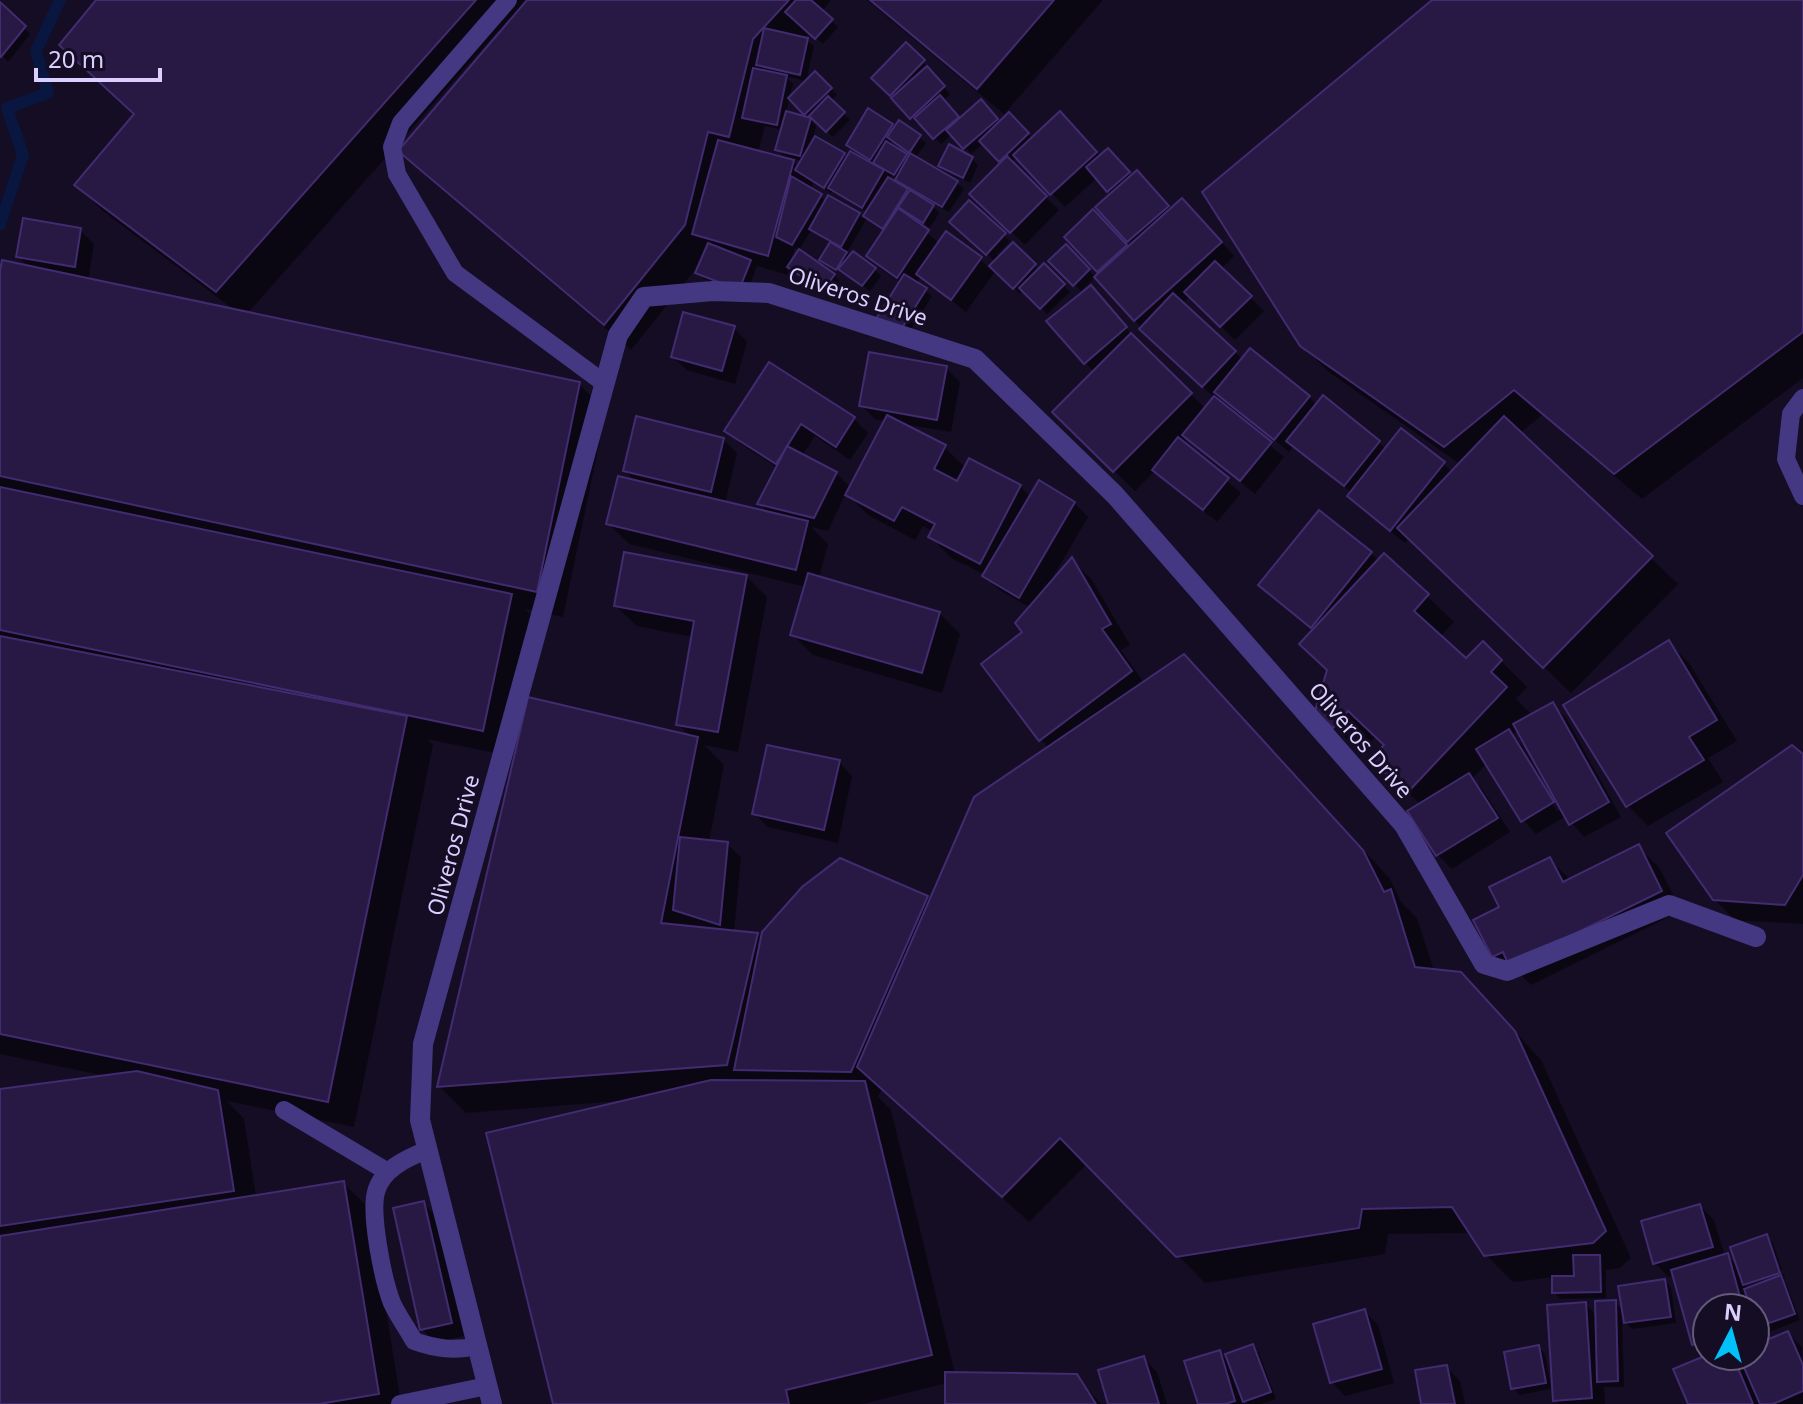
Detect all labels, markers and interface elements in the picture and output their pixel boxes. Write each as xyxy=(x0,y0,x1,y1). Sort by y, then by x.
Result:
scale bar xyxy=(36,32,160,82)
text: 20 m xyxy=(48,42,104,75)
street label: Oliveros Drive xyxy=(785,258,932,332)
street label: Oliveros Drive xyxy=(1303,675,1421,804)
street label: Oliveros Drive xyxy=(419,771,485,919)
north arrow xyxy=(1691,1292,1771,1372)
text: N xyxy=(1723,1295,1744,1327)

